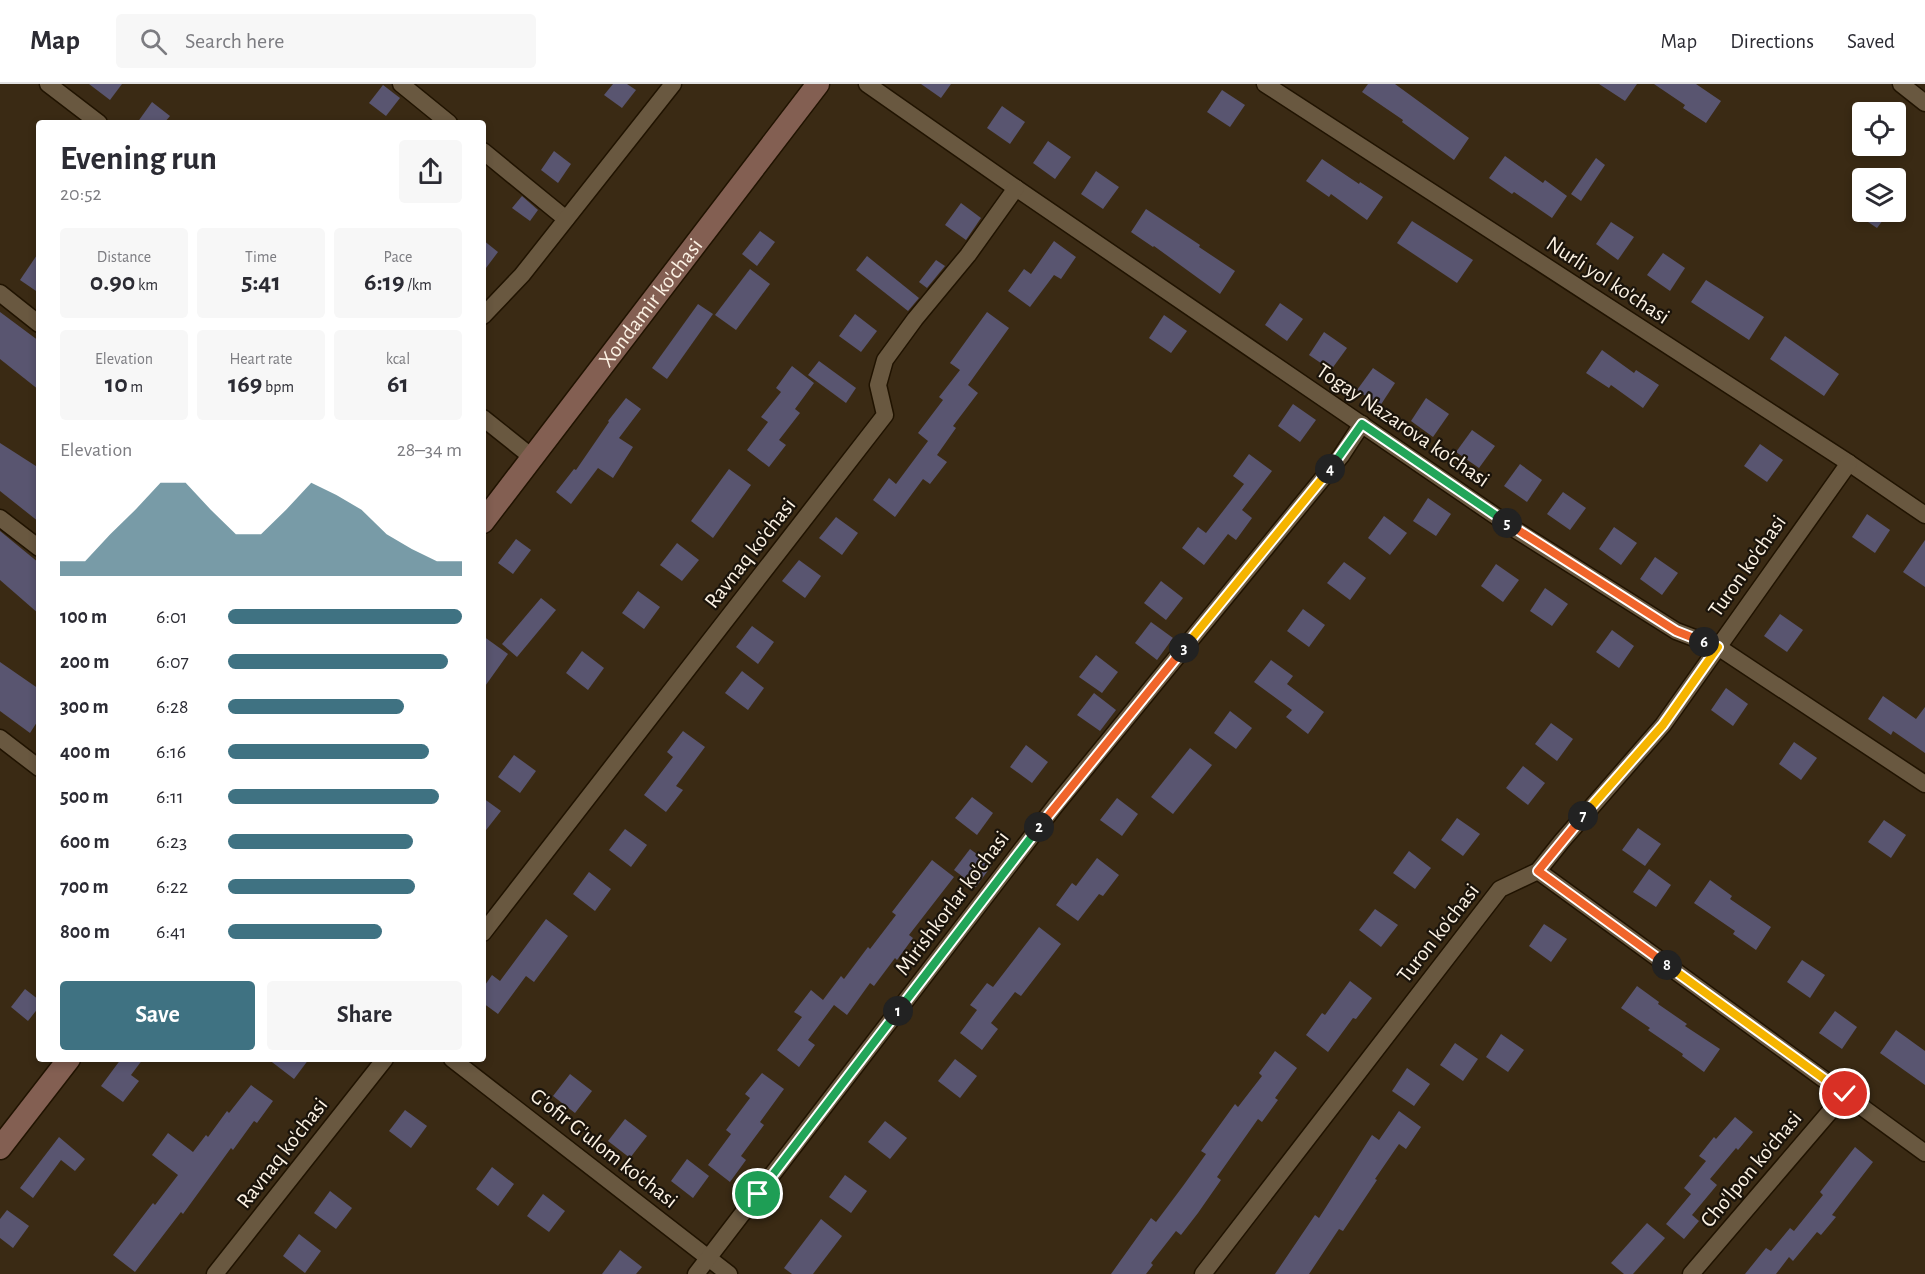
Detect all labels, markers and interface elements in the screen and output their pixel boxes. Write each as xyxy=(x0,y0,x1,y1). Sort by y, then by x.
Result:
search box xyxy=(116,14,536,68)
icon: search xyxy=(137,25,170,58)
text: Map xyxy=(30,27,80,55)
text: Search here xyxy=(185,30,284,52)
text: Map xyxy=(1661,31,1697,52)
text: Directions xyxy=(1730,31,1814,52)
text: Saved xyxy=(1847,31,1895,52)
map controls xyxy=(1852,102,1906,222)
button: locate xyxy=(1852,102,1906,156)
button: share xyxy=(399,140,462,203)
text: Evening run xyxy=(60,143,217,176)
button: layers xyxy=(1852,168,1906,222)
text: 20:52 xyxy=(60,184,102,204)
street label: Nurli yol ko'chasi xyxy=(1542,232,1674,328)
street label: Xondamir ko'chasi xyxy=(595,234,707,371)
text: Distance xyxy=(97,249,151,265)
text: Time xyxy=(245,249,277,265)
text: Pace xyxy=(384,249,412,265)
text: 0.90 xyxy=(90,269,135,295)
text: 5:41 xyxy=(241,269,281,295)
text: 6:19 xyxy=(364,269,405,295)
text: km xyxy=(135,277,158,293)
text: /km xyxy=(405,277,432,293)
text: Elevation xyxy=(95,351,153,367)
text: Heart rate xyxy=(230,351,292,367)
text: kcal xyxy=(386,351,410,367)
street label: Togay Nazarova ko'chasi xyxy=(1313,359,1493,491)
text: 10 xyxy=(105,371,128,397)
text: 169 xyxy=(228,371,262,397)
text: 61 xyxy=(387,371,409,397)
text: m xyxy=(128,379,143,395)
text: bpm xyxy=(262,379,294,395)
text: Elevation xyxy=(60,440,132,460)
text: 28–34 m xyxy=(397,440,462,460)
pin: 4 xyxy=(1315,454,1345,484)
text: 4 xyxy=(1326,461,1334,477)
street label: Ravnaq ko'chasi xyxy=(700,494,800,612)
pin: 5 xyxy=(1492,508,1522,538)
street label: Turon ko'chasi xyxy=(1704,511,1790,621)
text: 5 xyxy=(1504,515,1510,531)
text: 100 m xyxy=(60,607,107,627)
text: 6:01 xyxy=(156,607,187,627)
pin: 6 xyxy=(1689,627,1719,657)
pin: 3 xyxy=(1169,633,1199,663)
text: 6 xyxy=(1700,634,1708,650)
text: 3 xyxy=(1181,640,1187,656)
text: 200 m xyxy=(60,652,109,672)
text: 6:07 xyxy=(156,652,189,672)
text: 300 m xyxy=(60,697,109,717)
text: 6:28 xyxy=(156,697,189,717)
text: 400 m xyxy=(60,742,110,762)
text: 6:16 xyxy=(156,742,186,762)
text: 500 m xyxy=(60,787,109,807)
text: 6:11 xyxy=(156,787,184,807)
pin: 7 xyxy=(1568,801,1598,831)
text: 7 xyxy=(1580,808,1586,824)
pin: 2 xyxy=(1024,812,1054,842)
text: 2 xyxy=(1035,819,1043,835)
street label: Mirishkorlar ko'chasi xyxy=(891,827,1013,979)
text: 600 m xyxy=(60,832,110,852)
text: 6:23 xyxy=(156,832,187,852)
text: 700 m xyxy=(60,877,109,897)
text: 6:22 xyxy=(156,877,188,897)
street label: Turon ko'chasi xyxy=(1393,880,1483,986)
text: 800 m xyxy=(60,922,110,942)
text: 6:41 xyxy=(156,922,186,942)
pin: 8 xyxy=(1652,950,1682,980)
text: 8 xyxy=(1663,957,1671,973)
button: Save xyxy=(60,981,255,1050)
button: Share xyxy=(267,981,462,1050)
pin: 1 xyxy=(883,996,913,1026)
text: 1 xyxy=(895,1003,901,1019)
pin xyxy=(1819,1068,1870,1119)
icon: check xyxy=(1828,1077,1861,1110)
street label: G'ofir G'ulom ko'chasi xyxy=(526,1084,682,1212)
street label: Ravnaq ko'chasi xyxy=(232,1094,332,1212)
street label: Cho'lpon ko'chasi xyxy=(1696,1107,1806,1231)
pin xyxy=(732,1168,783,1219)
icon: arrive xyxy=(741,1177,774,1210)

